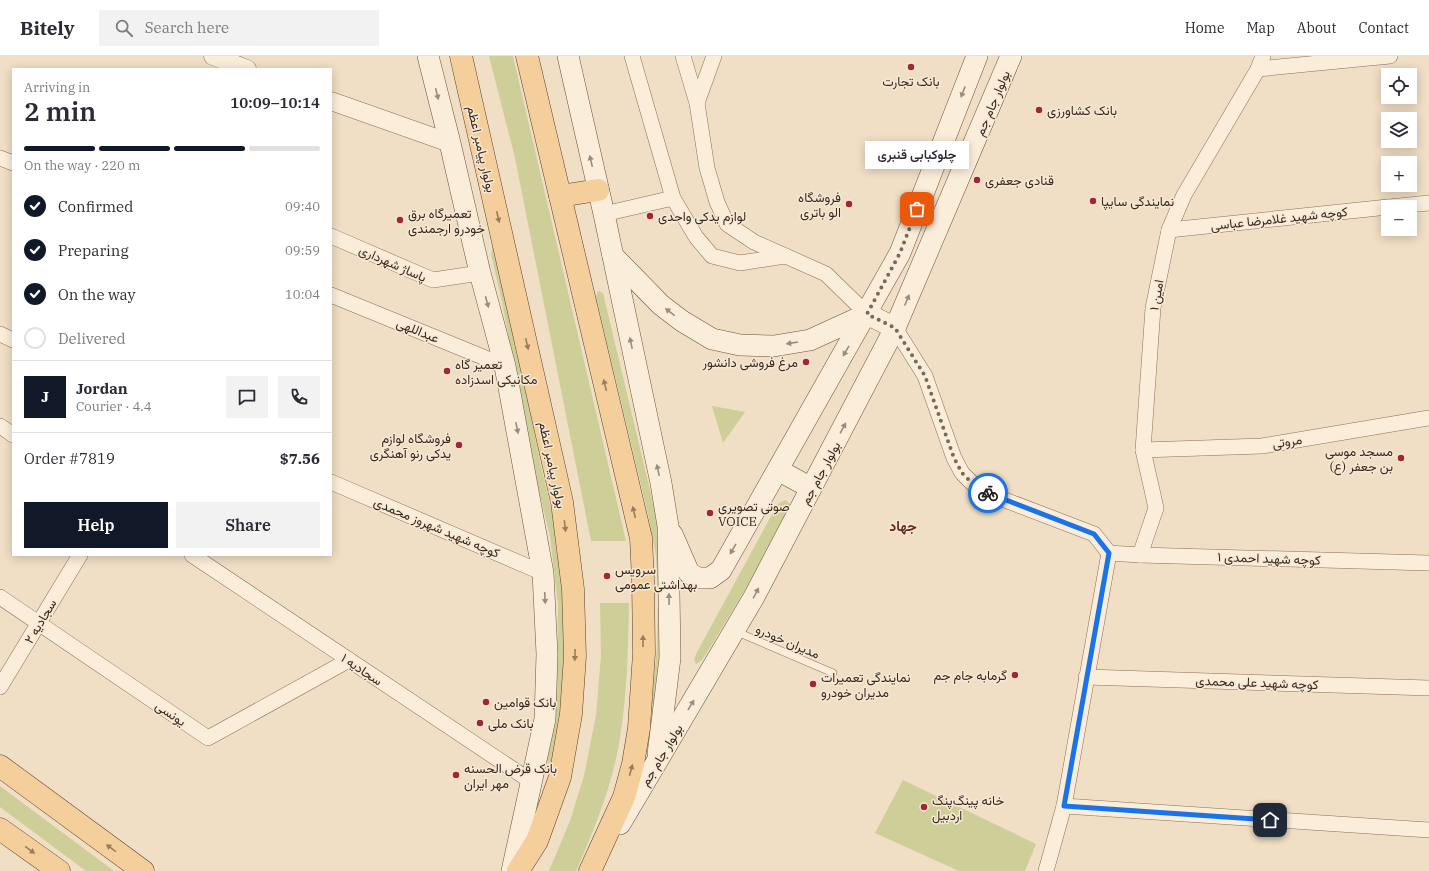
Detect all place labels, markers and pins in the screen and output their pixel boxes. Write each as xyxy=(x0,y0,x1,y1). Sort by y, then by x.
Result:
marker: بانک تجارت xyxy=(906,62,916,72)
place label: بانک تجارت xyxy=(882,73,940,90)
place label: بانک کشاورزی xyxy=(1047,102,1117,119)
marker: بانک کشاورزی xyxy=(1034,105,1044,115)
callout: چلوکبابی قنبری xyxy=(865,141,969,169)
place label: قنادی جعفری xyxy=(985,172,1054,189)
marker: قنادی جعفری xyxy=(972,175,982,185)
place label: فروشگاه الو باتری xyxy=(798,189,841,221)
pin xyxy=(900,192,934,226)
place label: نمایندگی سایپا xyxy=(1101,193,1175,211)
marker: نمایندگی سایپا xyxy=(1088,196,1098,206)
marker: فروشگاه الو باتری xyxy=(844,199,854,209)
place label: تعمیرگاه برق خودرو ارجمندی xyxy=(408,205,485,237)
place label: لوازم یدکی واحدی xyxy=(658,208,746,225)
marker: لوازم یدکی واحدی xyxy=(645,211,655,221)
marker: تعمیرگاه برق خودرو ارجمندی xyxy=(395,215,405,225)
place label: مرغ فروشی دانشور xyxy=(702,354,798,372)
place label: تعمیر گاه مکانیکی اسدزاده xyxy=(455,356,538,388)
marker: مرغ فروشی دانشور xyxy=(801,357,811,367)
marker: تعمیر گاه مکانیکی اسدزاده xyxy=(442,366,452,376)
place label: فروشگاه لوازم یدکی رنو آهنگری xyxy=(370,430,451,462)
marker: فروشگاه لوازم یدکی رنو آهنگری xyxy=(454,440,464,450)
place label: مسجد موسی بن جعفر (ع) xyxy=(1325,443,1393,476)
marker: مسجد موسی بن جعفر (ع) xyxy=(1396,453,1406,463)
place label: صوتی تصویری VOICE xyxy=(718,498,790,530)
marker: صوتی تصویری VOICE xyxy=(705,508,715,518)
place label: سرویس بهداشتی عمومی xyxy=(615,561,697,593)
marker: سرویس بهداشتی عمومی xyxy=(602,571,612,581)
place label: گرمابه جام جم xyxy=(933,667,1007,684)
place label: نمایندگی تعمیرات مدیران خودرو xyxy=(821,669,911,701)
marker: گرمابه جام جم xyxy=(1010,670,1020,680)
marker: نمایندگی تعمیرات مدیران خودرو xyxy=(808,679,818,689)
place label: بانک قوامین xyxy=(494,694,557,711)
marker: بانک قوامین xyxy=(481,697,491,707)
place label: بانک ملی xyxy=(488,715,534,732)
marker: بانک ملی xyxy=(475,718,485,728)
place label: بانک قرض الحسنه مهر ایران xyxy=(464,760,557,792)
marker: بانک قرض الحسنه مهر ایران xyxy=(451,770,461,780)
place label: خانه پینگ‌پنگ اردبیل xyxy=(932,792,1004,824)
marker: خانه پینگ‌پنگ اردبیل xyxy=(919,802,929,812)
pin xyxy=(1253,803,1287,837)

